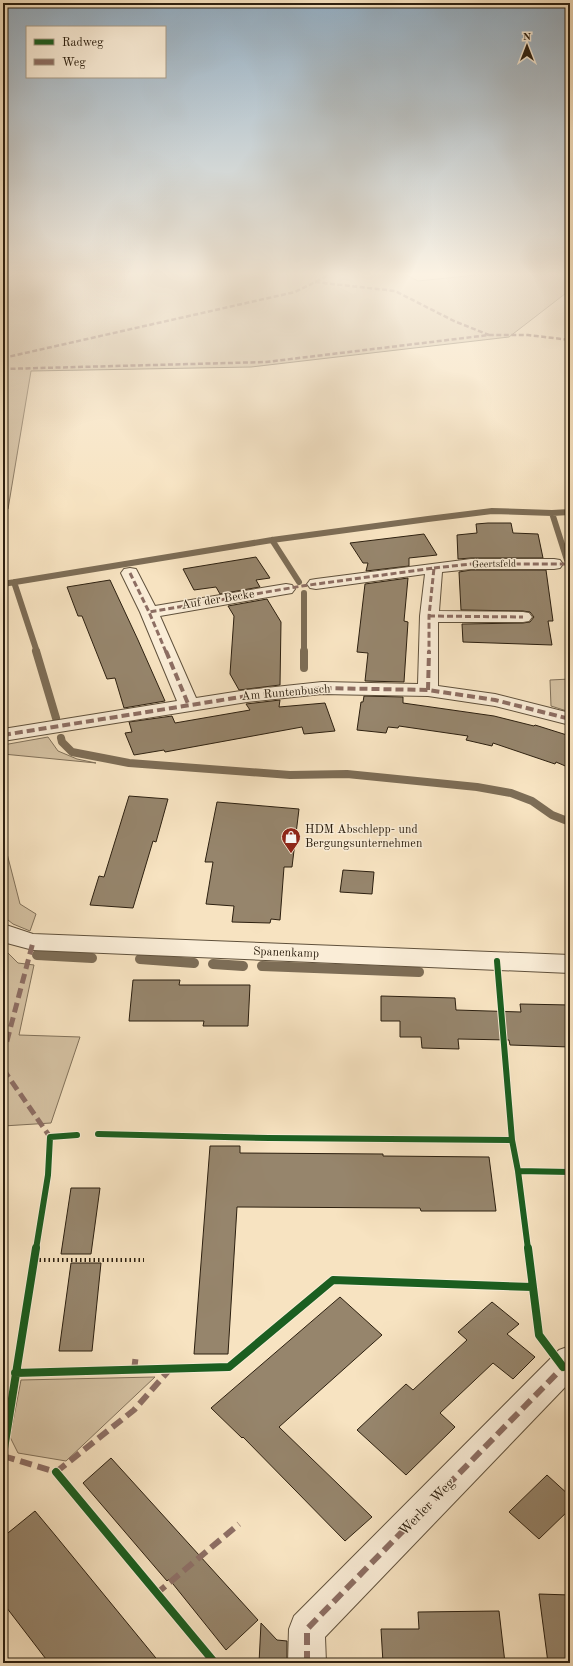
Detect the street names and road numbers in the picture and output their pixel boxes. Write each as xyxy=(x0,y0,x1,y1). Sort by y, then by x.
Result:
street label: Geertsfeld xyxy=(472,559,516,569)
street label: Auf der Becke xyxy=(181,588,256,612)
street label: Am Runtenbusch xyxy=(241,683,331,703)
street label: Spanenkamp xyxy=(253,946,319,960)
street label: Werler Weg xyxy=(397,1475,458,1538)

